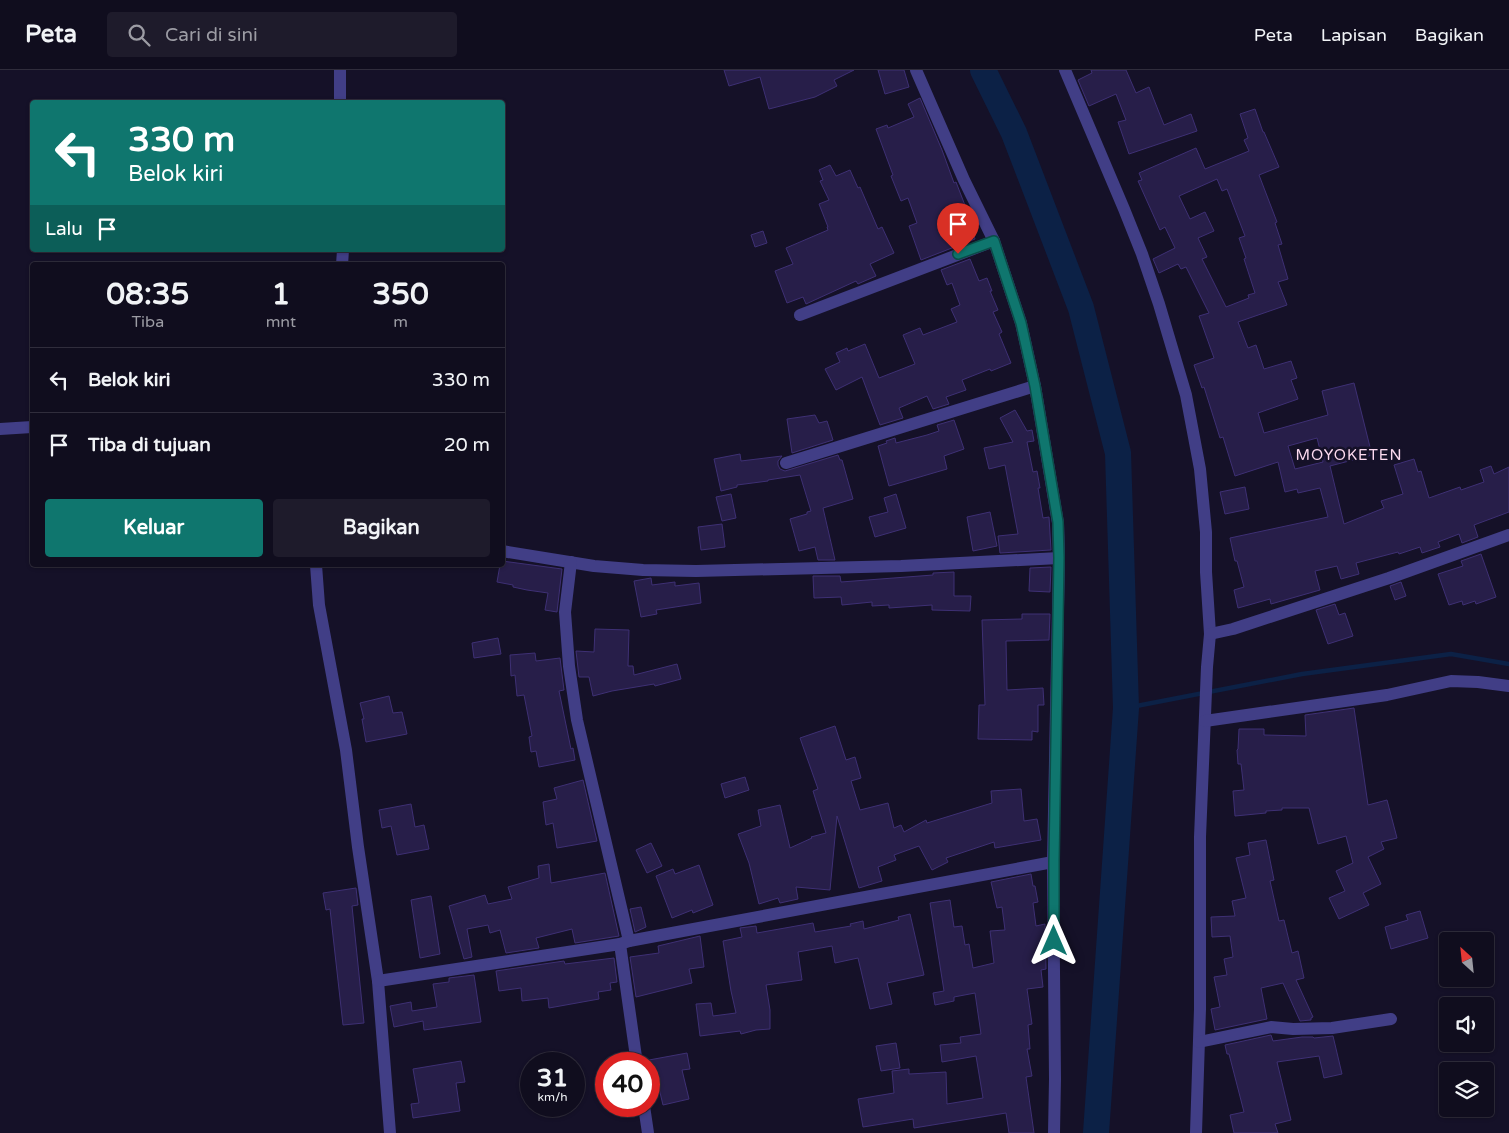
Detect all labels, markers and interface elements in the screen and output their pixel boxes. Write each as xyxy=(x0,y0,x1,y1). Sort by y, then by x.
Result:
search box xyxy=(107,12,457,57)
text: Peta xyxy=(25,20,77,49)
icon: search xyxy=(125,21,153,49)
text: Cari di sini xyxy=(165,24,258,46)
text: Peta xyxy=(1254,24,1293,46)
text: Lapisan xyxy=(1321,24,1387,46)
text: Bagikan xyxy=(1415,24,1484,46)
text: 330 m xyxy=(128,119,235,161)
icon: left xyxy=(45,120,110,185)
text: Belok kiri xyxy=(128,161,224,187)
pin xyxy=(937,203,979,254)
icon: arrive xyxy=(944,210,972,238)
icon: arrive xyxy=(93,215,121,243)
text: Lalu xyxy=(45,218,83,240)
text: 08:35 xyxy=(106,276,189,313)
text: 1 xyxy=(271,276,290,313)
text: 350 xyxy=(372,276,429,313)
text: Tiba xyxy=(131,312,164,332)
text: mnt xyxy=(266,312,296,332)
text: m xyxy=(393,312,408,332)
icon: left xyxy=(45,366,73,394)
text: Belok kiri xyxy=(88,369,171,391)
text: 330 m xyxy=(432,369,490,391)
icon: arrive xyxy=(45,431,73,459)
text: Tiba di tujuan xyxy=(88,434,211,456)
text: 20 m xyxy=(444,434,490,456)
district label: MOYOKETEN xyxy=(1296,446,1402,464)
button: Keluar xyxy=(45,499,263,557)
button: Bagikan xyxy=(273,499,490,557)
position arrow xyxy=(1027,914,1079,966)
north arrow xyxy=(1439,932,1494,988)
map controls xyxy=(1439,932,1494,1117)
button: sound xyxy=(1439,997,1494,1052)
speed limit sign: 40 xyxy=(595,1052,660,1117)
button: layers xyxy=(1439,1062,1494,1117)
text: 31 xyxy=(537,1063,568,1093)
text: km/h xyxy=(537,1090,568,1104)

